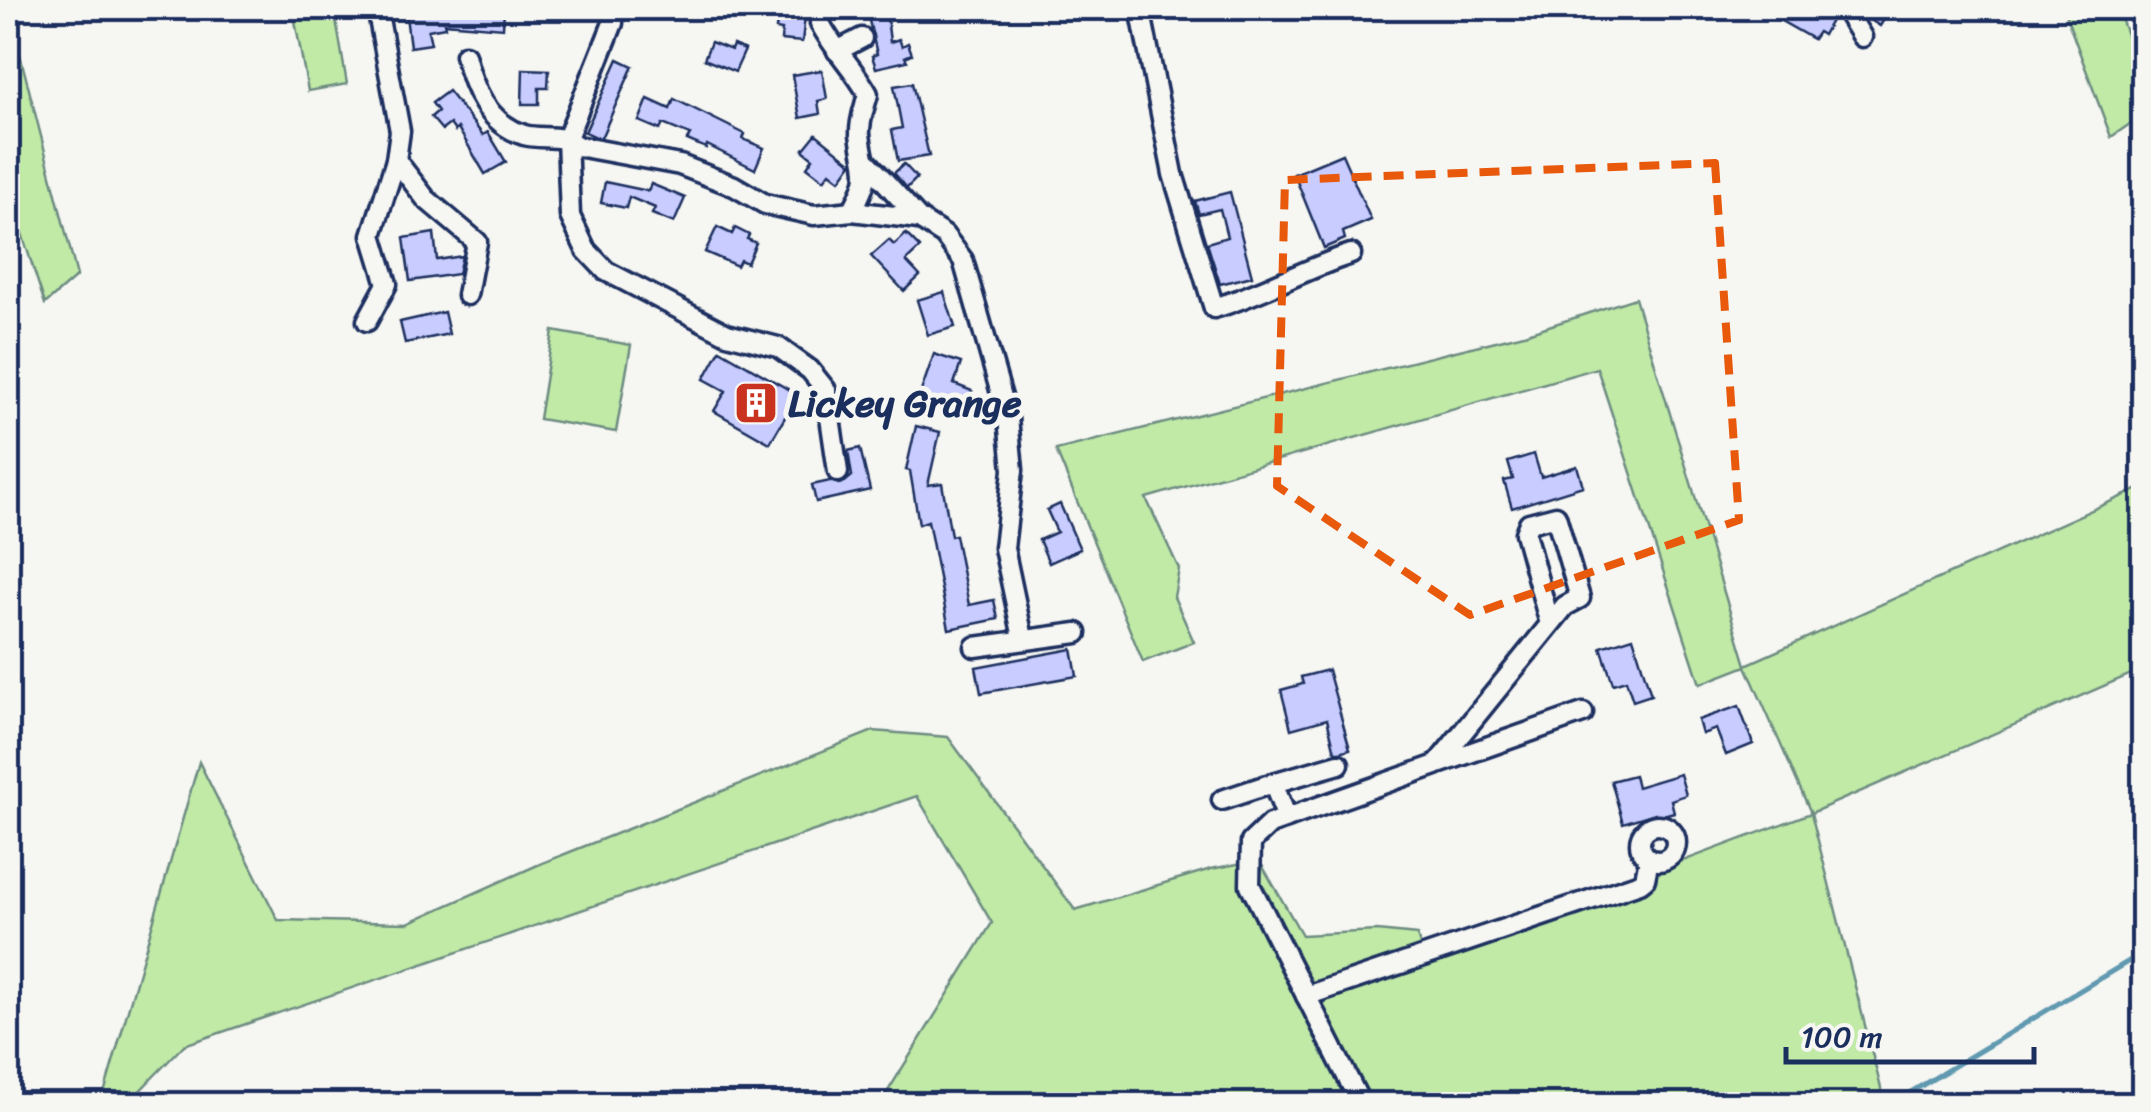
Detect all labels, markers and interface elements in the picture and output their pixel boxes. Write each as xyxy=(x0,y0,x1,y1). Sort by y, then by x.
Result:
place label: Lickey Grange xyxy=(788,370,1022,437)
building icon: Lickey Grange xyxy=(733,380,779,426)
scale bar xyxy=(1786,1002,2034,1064)
text: 100 m xyxy=(1801,1010,1883,1064)

